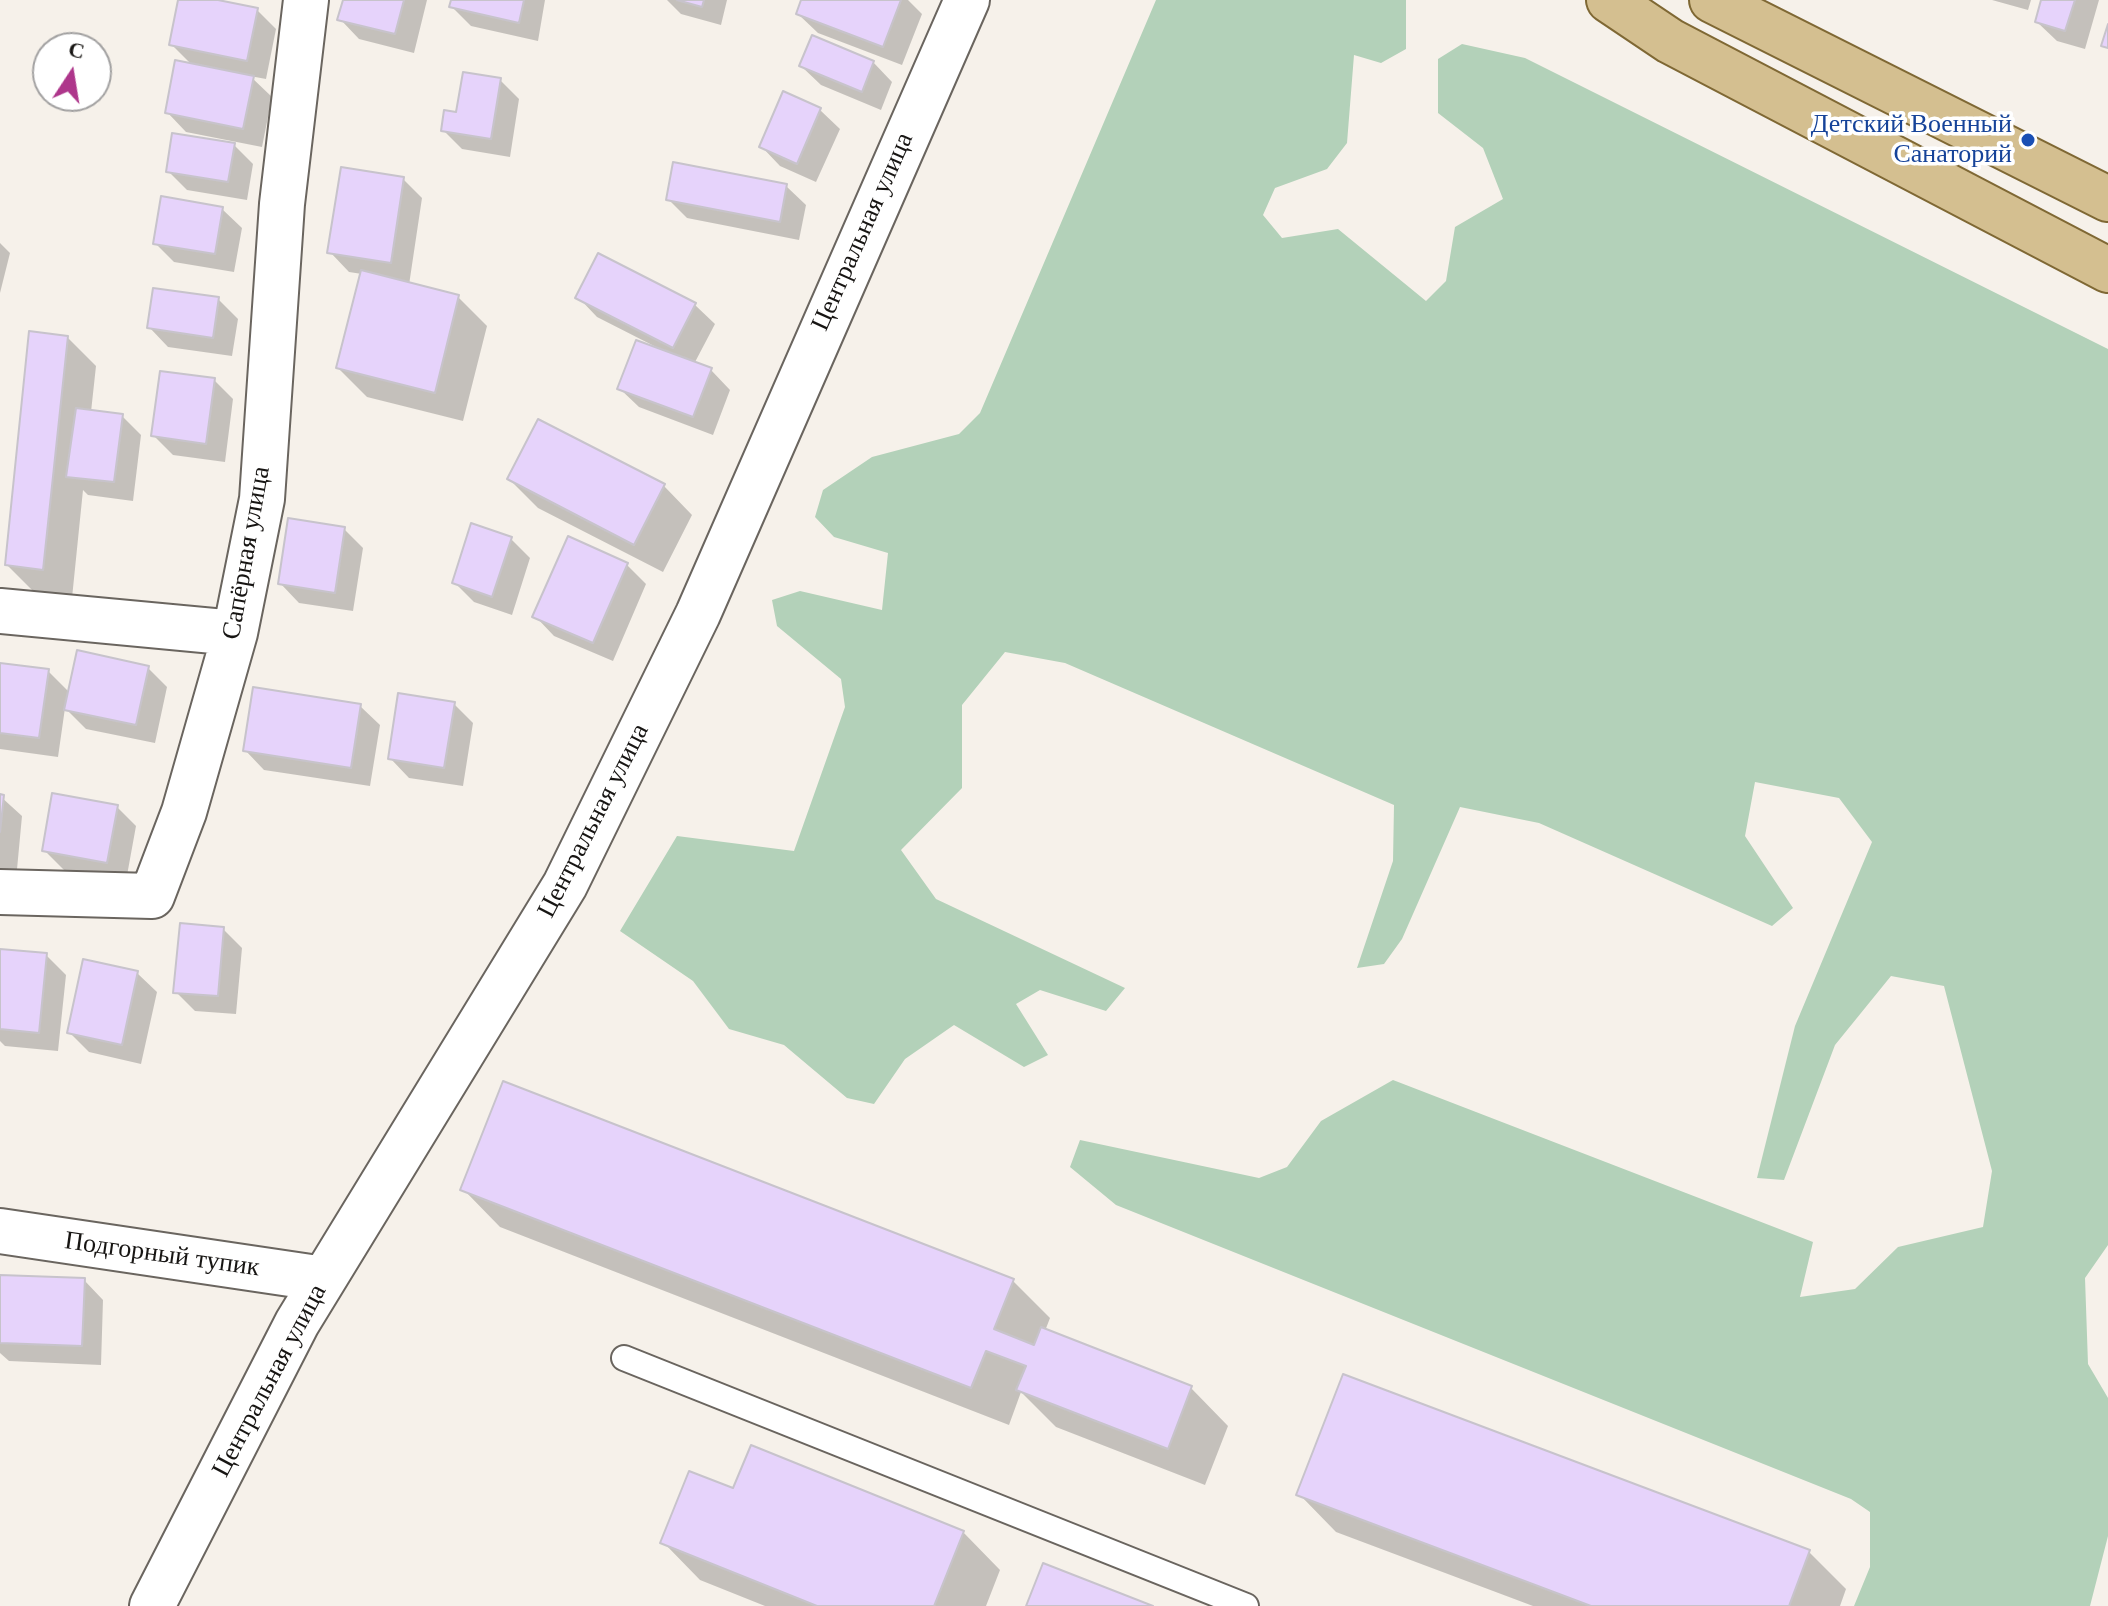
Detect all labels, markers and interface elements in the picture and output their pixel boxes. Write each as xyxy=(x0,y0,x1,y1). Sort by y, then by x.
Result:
north arrow xyxy=(32,32,112,112)
text: С xyxy=(66,36,87,64)
place label: Детский Военный Санаторий xyxy=(1811,109,2012,170)
street label: Центральная улица xyxy=(805,128,921,336)
marker: Детский Военный Санаторий xyxy=(2019,131,2037,149)
street label: Сапёрная улица xyxy=(216,464,278,642)
street label: Центральная улица xyxy=(532,719,656,923)
street label: Подгорный тупик xyxy=(63,1226,261,1284)
street label: Центральная улица xyxy=(206,1279,334,1483)

